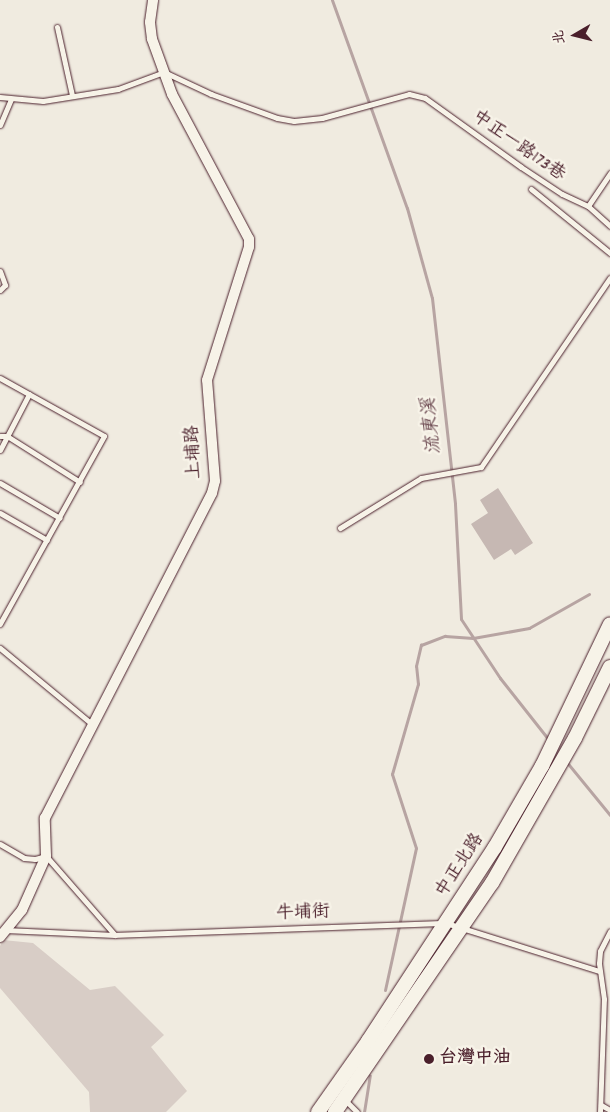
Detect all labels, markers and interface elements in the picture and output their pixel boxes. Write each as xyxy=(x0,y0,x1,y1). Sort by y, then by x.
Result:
north arrow xyxy=(550,10,600,60)
text: 北 xyxy=(549,29,571,45)
street label: 中正一路173巷 xyxy=(467,107,569,187)
water label: 流東溪 xyxy=(419,396,447,456)
street label: 上埔路 xyxy=(183,424,207,480)
street label: 中正北路 xyxy=(432,830,490,902)
street label: 牛埔街 xyxy=(276,902,330,926)
place label: 台灣中油 xyxy=(439,1048,511,1070)
marker: 台灣中油 xyxy=(423,1053,435,1065)

